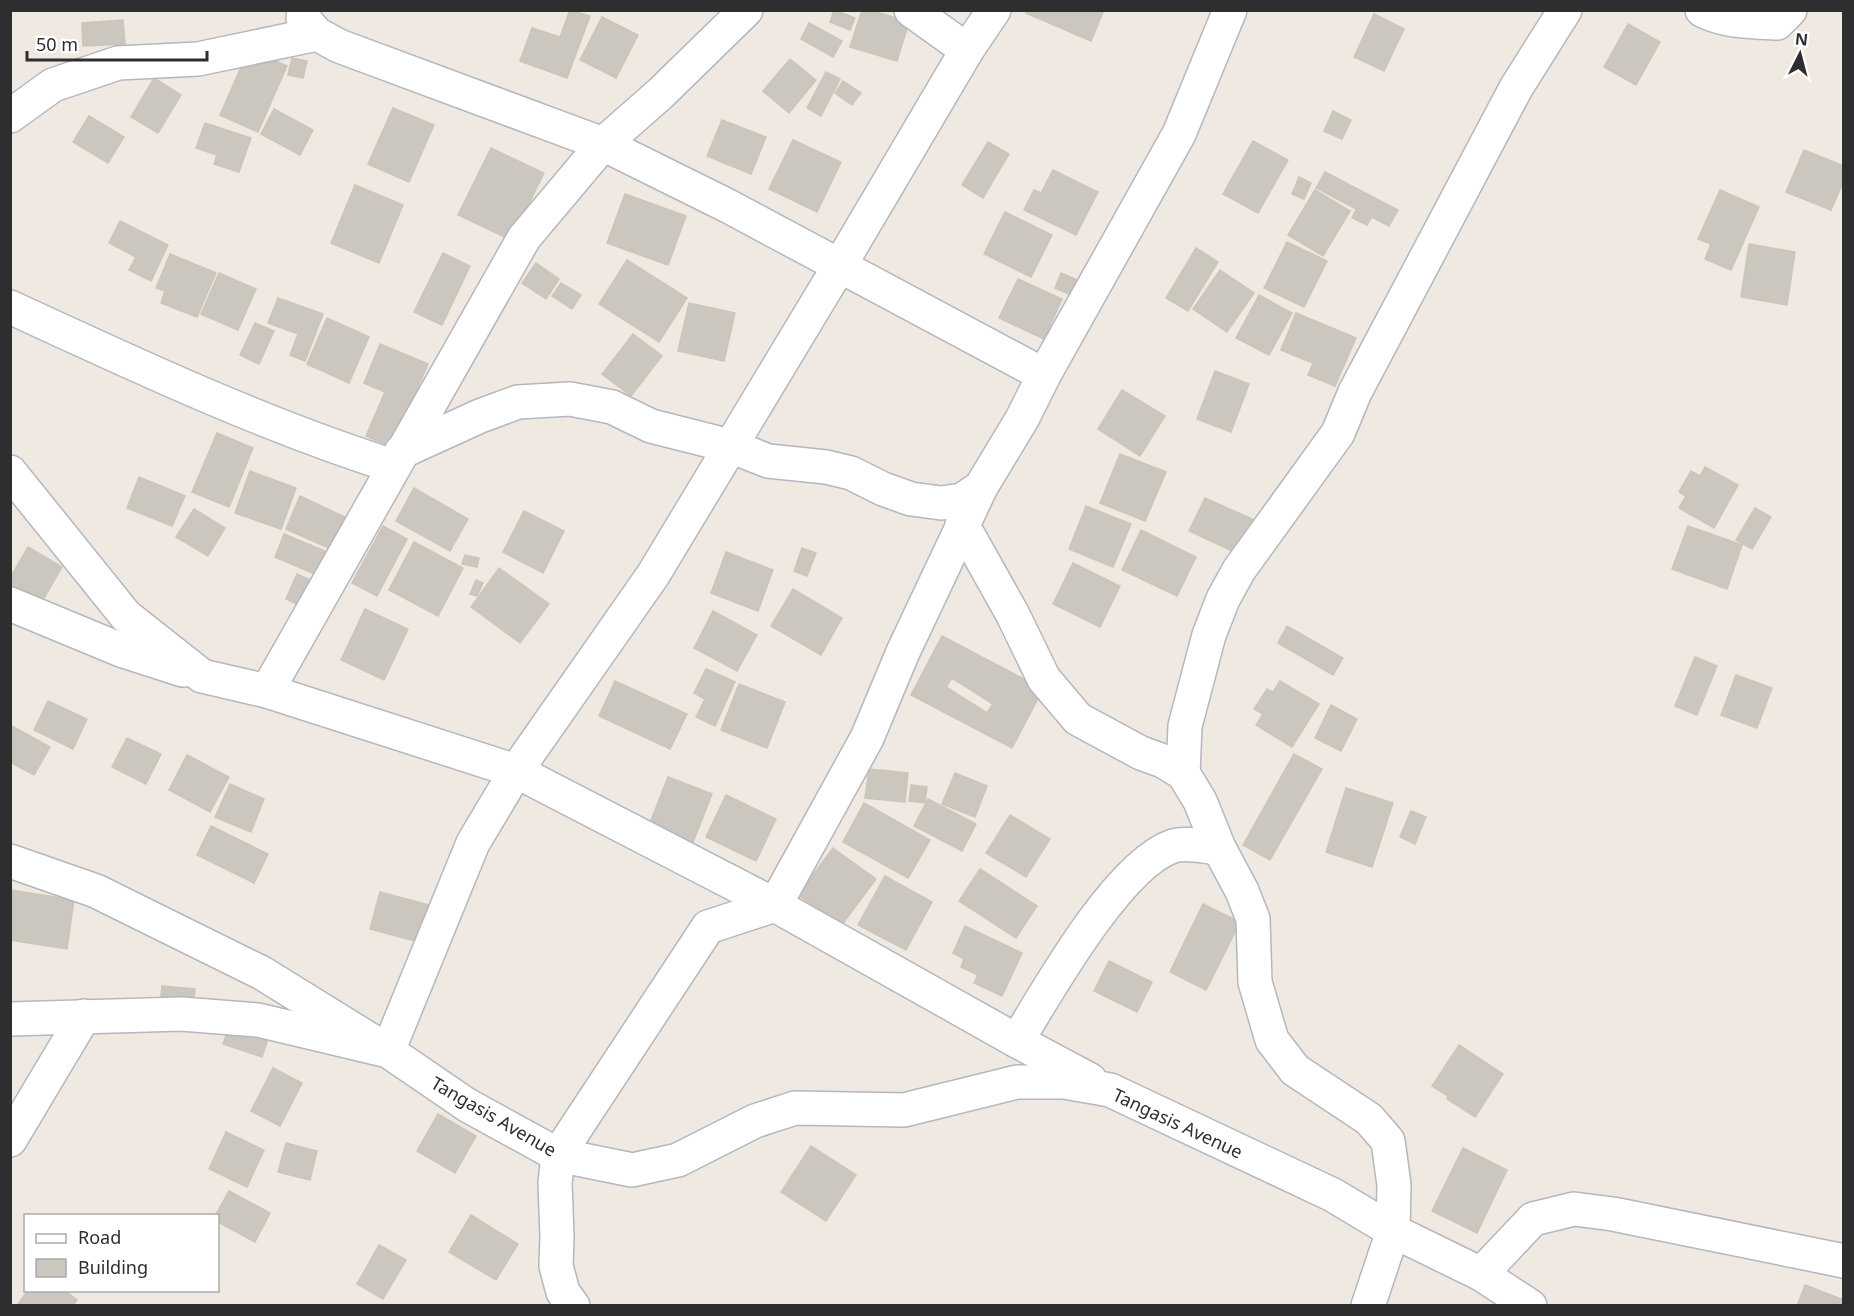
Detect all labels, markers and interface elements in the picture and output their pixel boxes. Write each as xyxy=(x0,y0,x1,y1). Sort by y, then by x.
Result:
scale bar xyxy=(27,24,207,62)
north arrow xyxy=(1770,24,1830,84)
text: N xyxy=(1794,27,1809,51)
text: 50 m xyxy=(36,32,78,56)
street label: Tangasis Avenue xyxy=(427,1070,561,1162)
street label: Tangasis Avenue xyxy=(1109,1082,1247,1164)
legend xyxy=(24,1214,219,1292)
text: Road xyxy=(78,1225,121,1249)
text: Building xyxy=(78,1255,148,1279)

